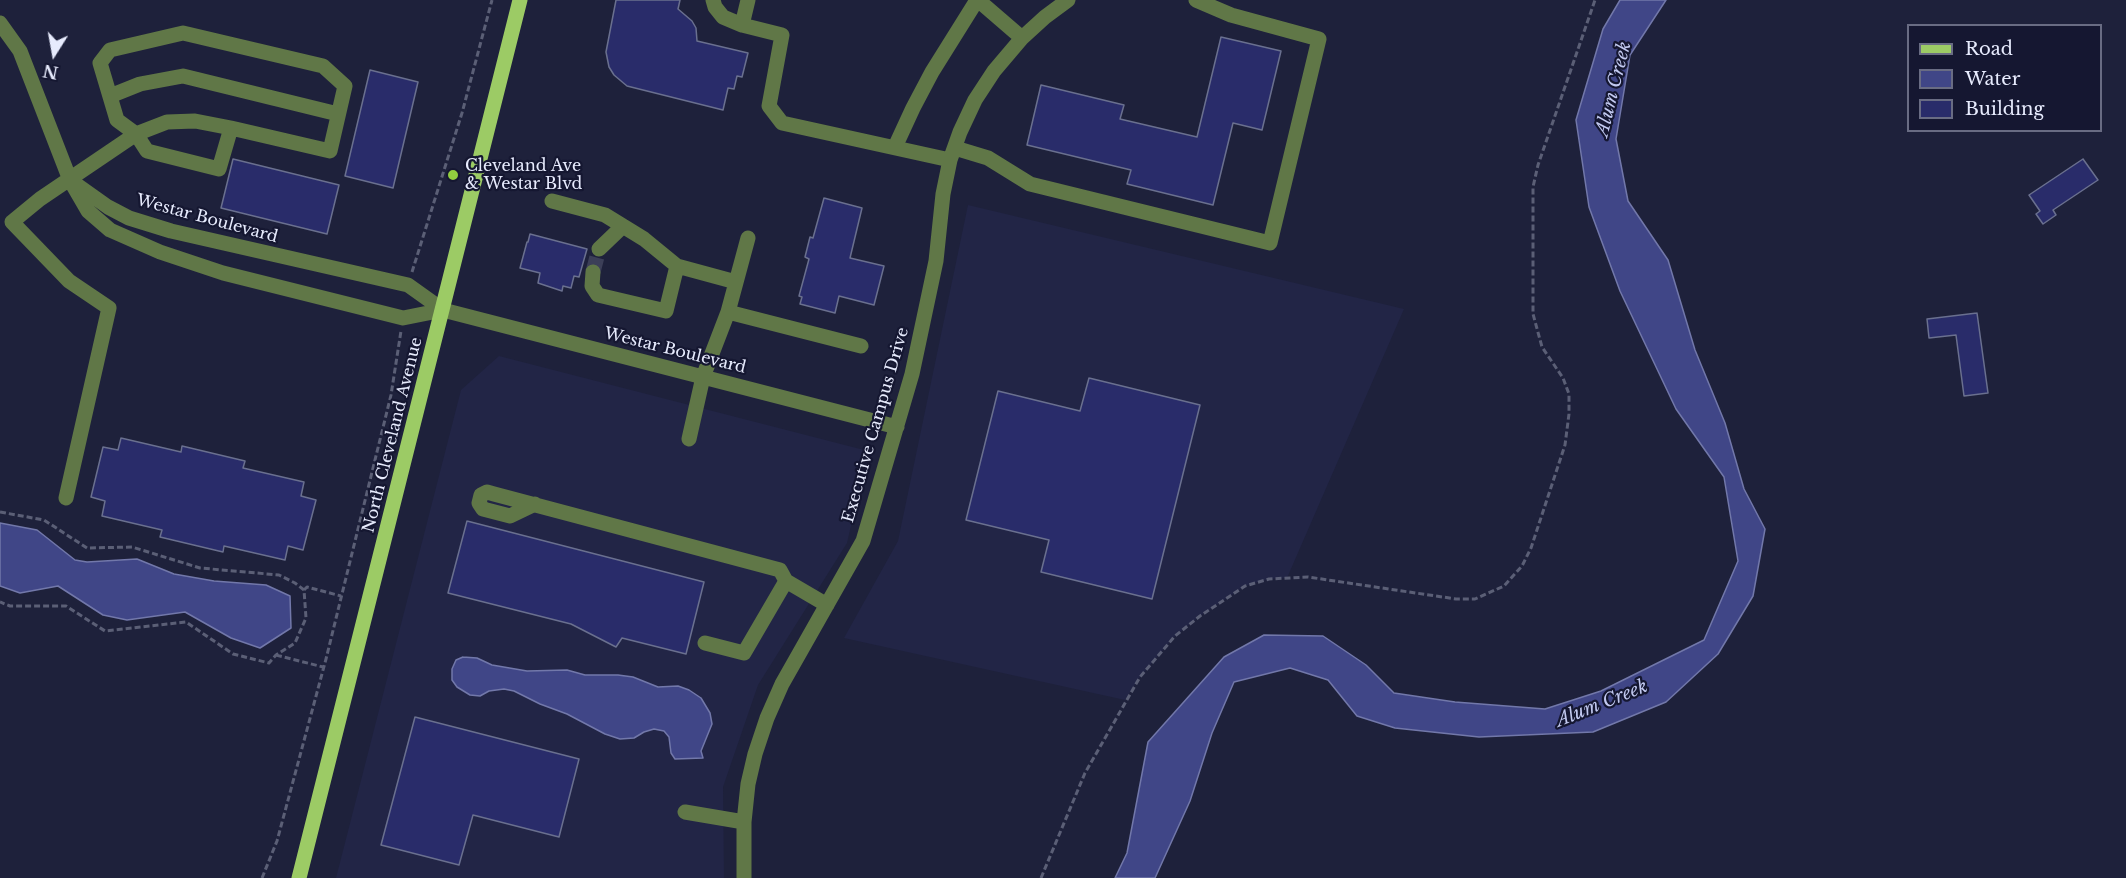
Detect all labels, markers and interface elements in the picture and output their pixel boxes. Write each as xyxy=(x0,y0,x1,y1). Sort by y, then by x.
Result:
north arrow xyxy=(24,24,84,84)
legend xyxy=(1907,24,2102,132)
text: Road xyxy=(1965,38,2013,60)
water label: Alum Creek xyxy=(1592,39,1636,139)
text: N xyxy=(41,60,60,83)
text: Water xyxy=(1965,68,2020,90)
text: Building xyxy=(1965,98,2044,120)
place label: Cleveland Ave & Westar Blvd xyxy=(465,156,582,194)
marker: Cleveland Ave & Westar Blvd xyxy=(446,168,460,182)
street label: Westar Boulevard xyxy=(134,191,280,247)
street label: Westar Boulevard xyxy=(602,324,748,378)
street label: Executive Campus Drive xyxy=(839,325,913,525)
street label: North Cleveland Avenue xyxy=(359,335,427,535)
water label: Alum Creek xyxy=(1553,676,1651,732)

